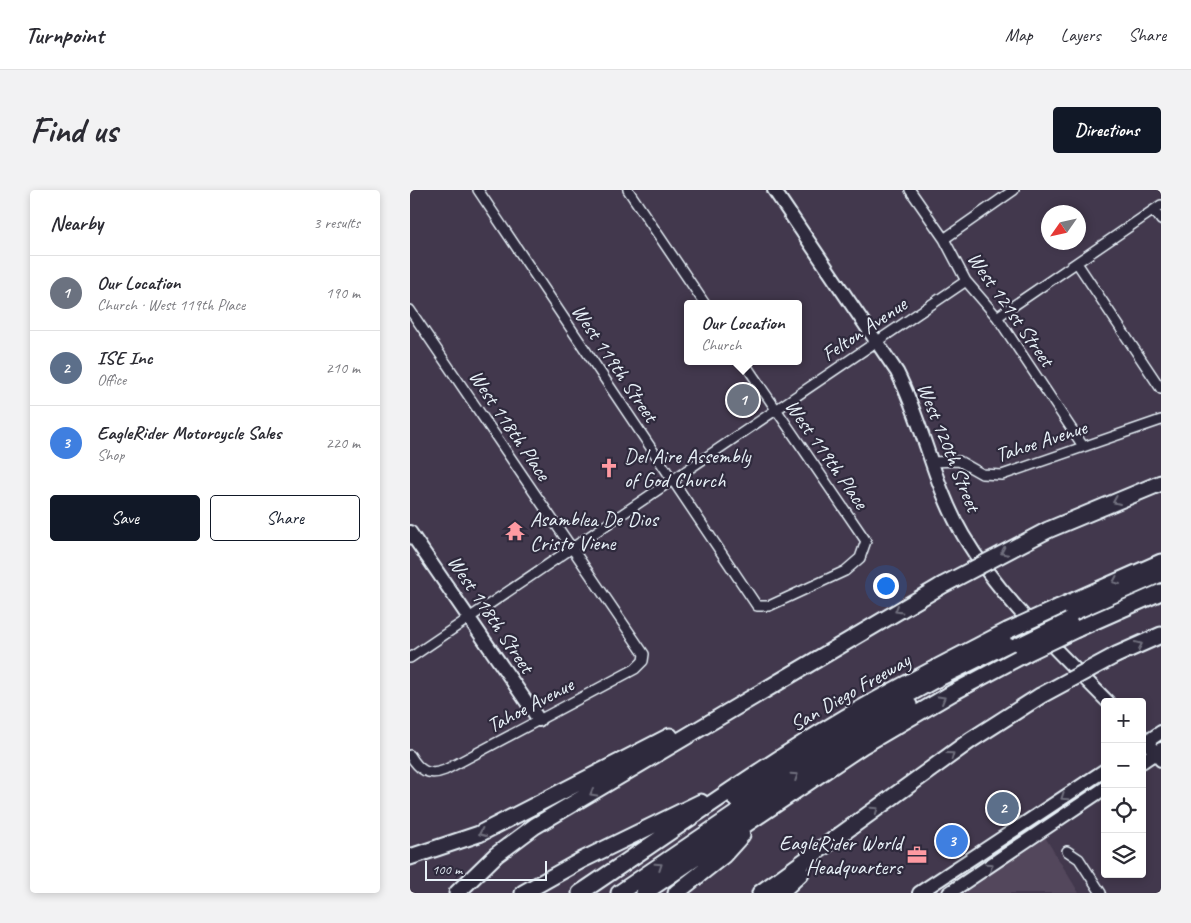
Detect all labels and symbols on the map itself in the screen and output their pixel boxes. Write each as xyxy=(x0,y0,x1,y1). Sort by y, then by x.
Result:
north arrow xyxy=(1041,205,1086,250)
street label: West 121st Street xyxy=(962,247,1061,373)
street label: Felton Avenue xyxy=(817,290,912,367)
street label: West 119th Street xyxy=(566,299,665,429)
street label: West 118th Place xyxy=(463,365,557,486)
street label: West 120th Street xyxy=(911,379,987,517)
pin: 1 xyxy=(727,381,759,419)
street label: West 119th Place xyxy=(780,394,875,515)
street label: Tahoe Avenue xyxy=(992,414,1091,468)
place label: Del Aire Assembly of God Church xyxy=(624,443,752,493)
church icon: Del Aire Assembly of God Church xyxy=(598,457,620,479)
one-way arrow xyxy=(1112,495,1120,505)
place label: Asamblea De Dios Cristo Viene xyxy=(530,506,659,556)
temple icon: Asamblea De Dios Cristo Viene xyxy=(504,520,526,542)
one-way arrow xyxy=(1000,546,1009,556)
street label: West 118th Street xyxy=(442,550,541,680)
your location xyxy=(873,573,899,599)
one-way arrow xyxy=(1112,575,1121,585)
one-way arrow xyxy=(895,604,904,614)
one-way arrow xyxy=(1133,641,1142,651)
street label: San Diego Freeway xyxy=(785,646,916,737)
street label: Tahoe Avenue xyxy=(482,671,579,739)
one-way arrow xyxy=(937,695,946,705)
one-way arrow xyxy=(945,752,955,761)
one-way arrow xyxy=(789,773,798,782)
one-way arrow xyxy=(589,786,598,796)
pin: 2 xyxy=(987,789,1019,827)
one-way arrow xyxy=(1060,790,1069,800)
one-way arrow xyxy=(870,806,879,816)
pin: 3 xyxy=(936,822,968,860)
one-way arrow xyxy=(478,826,487,837)
place label: EagleRider World Headquarters xyxy=(779,830,906,880)
office icon: EagleRider World Headquarters xyxy=(906,844,928,866)
scale bar xyxy=(425,858,548,881)
one-way arrow xyxy=(653,863,663,872)
one-way arrow xyxy=(984,863,993,872)

